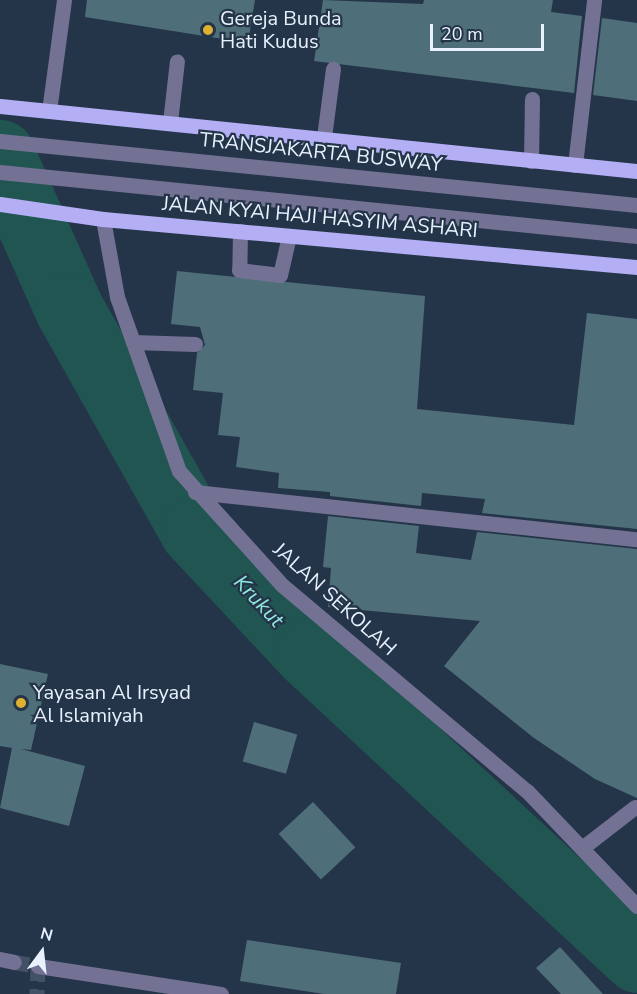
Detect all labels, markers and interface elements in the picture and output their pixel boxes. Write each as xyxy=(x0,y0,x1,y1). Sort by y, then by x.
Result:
place label: Gereja Bunda Hati Kudus xyxy=(220,6,342,53)
scale bar xyxy=(433,12,547,50)
text: 20 m xyxy=(441,22,483,46)
marker: Gereja Bunda Hati Kudus xyxy=(201,23,215,37)
street label: TRANSJAKARTA BUSWAY xyxy=(199,127,443,177)
street label: JALAN KYAI HAJI HASYIM ASHARI xyxy=(161,191,479,243)
street label: JALAN SEKOLAH xyxy=(268,537,402,661)
water label: Krukut xyxy=(229,570,289,632)
place label: Yayasan Al Irsyad Al Islamiyah xyxy=(33,680,191,727)
marker: Yayasan Al Irsyad Al Islamiyah xyxy=(14,696,28,710)
north arrow xyxy=(12,922,72,982)
text: N xyxy=(38,922,55,947)

